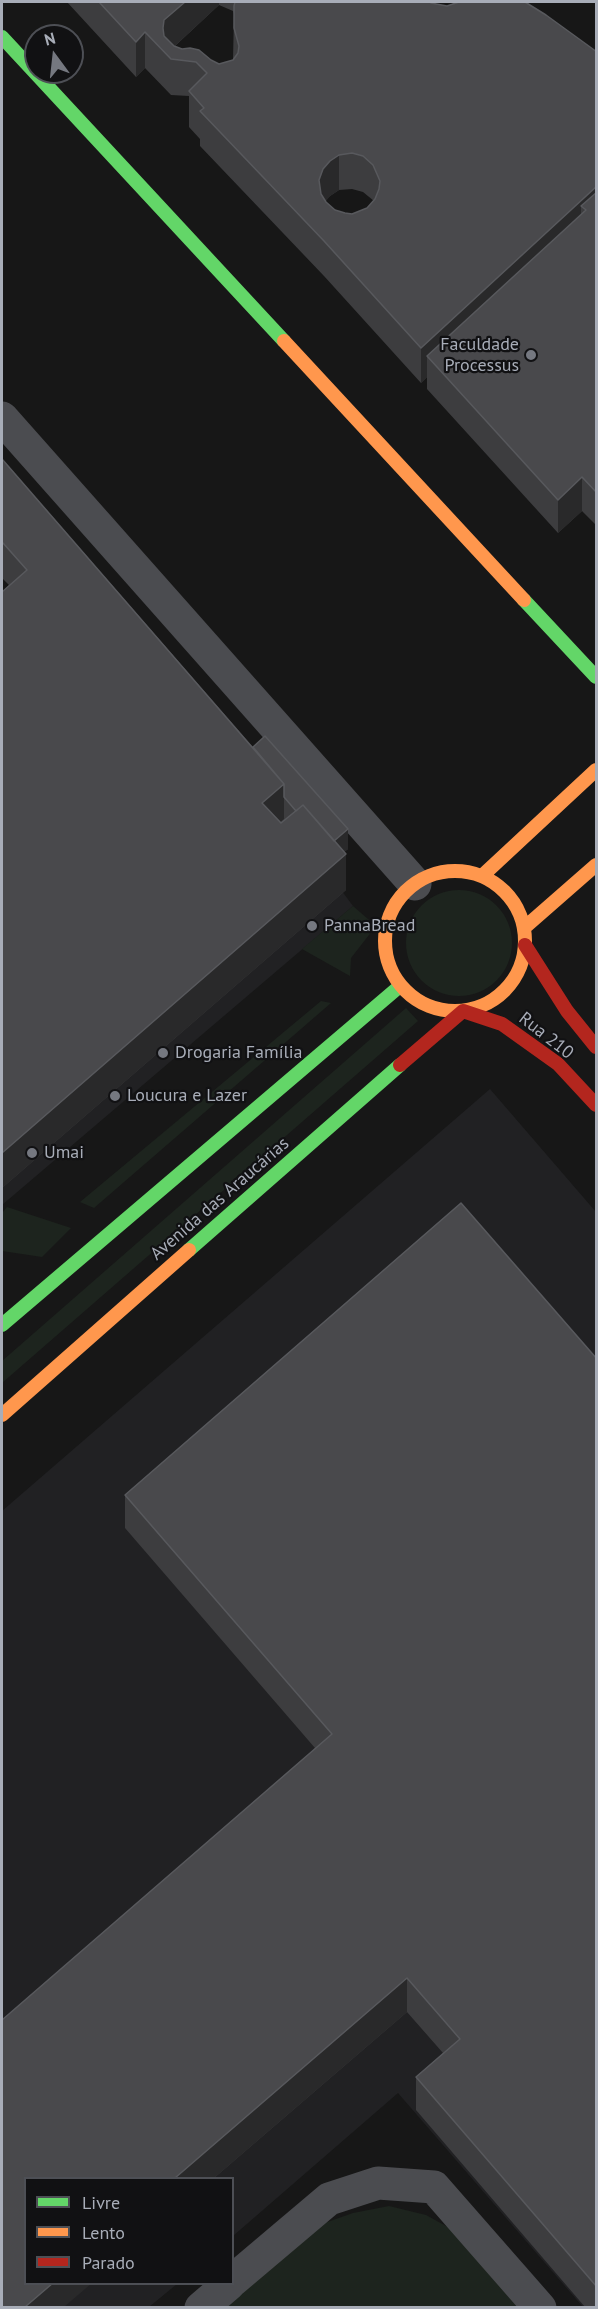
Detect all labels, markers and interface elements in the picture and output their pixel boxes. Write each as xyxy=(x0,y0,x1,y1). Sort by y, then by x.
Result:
north arrow xyxy=(24,24,84,84)
text: N xyxy=(42,28,58,50)
place label: Faculdade Processus xyxy=(440,334,519,376)
marker: Faculdade Processus xyxy=(524,348,538,362)
place label: PannaBread xyxy=(324,915,415,937)
marker: PannaBread xyxy=(305,919,319,933)
street label: Rua 210 xyxy=(514,1008,578,1064)
place label: Drogaria Família xyxy=(175,1042,302,1064)
marker: Drogaria Família xyxy=(156,1046,170,1060)
place label: Loucura e Lazer xyxy=(127,1085,247,1107)
marker: Loucura e Lazer xyxy=(108,1089,122,1103)
street label: Avenida das Araucárias xyxy=(146,1133,294,1265)
place label: Umai xyxy=(44,1142,84,1164)
marker: Umai xyxy=(25,1146,39,1160)
legend xyxy=(24,2177,234,2285)
text: Livre xyxy=(82,2191,120,2214)
text: Lento xyxy=(82,2221,125,2244)
text: Parado xyxy=(82,2251,135,2274)

